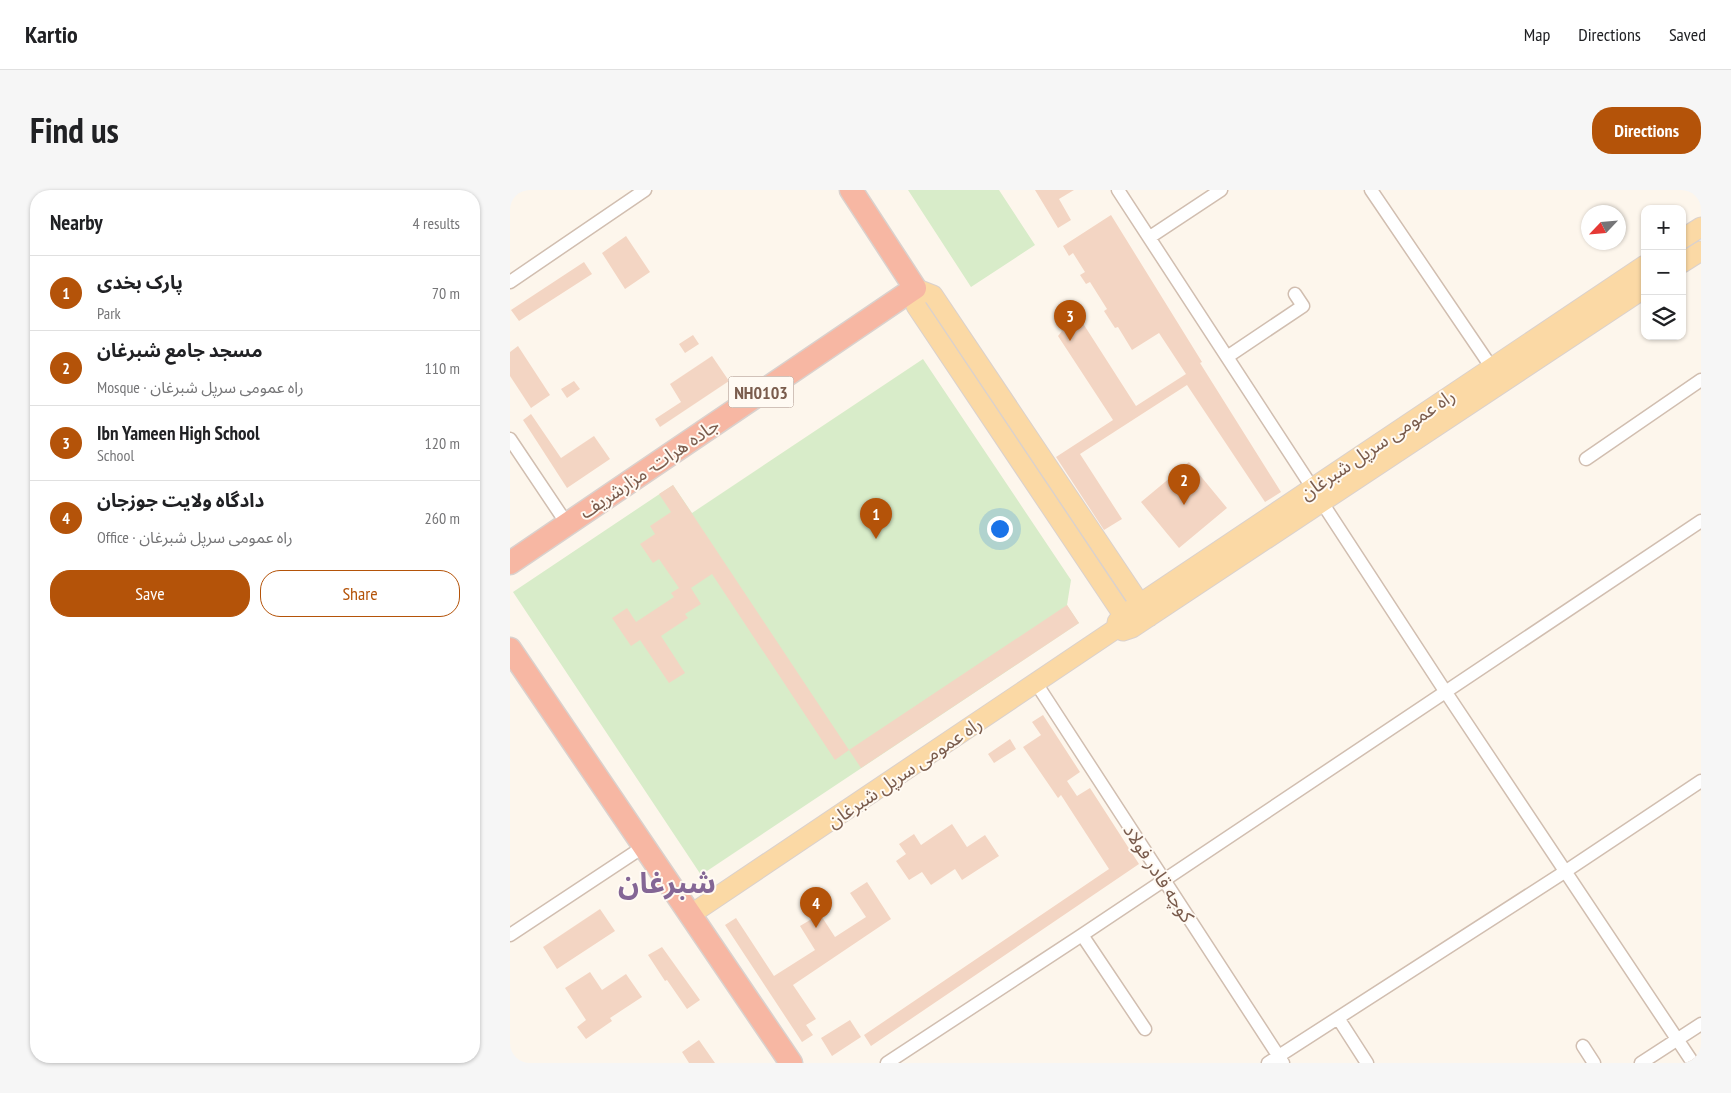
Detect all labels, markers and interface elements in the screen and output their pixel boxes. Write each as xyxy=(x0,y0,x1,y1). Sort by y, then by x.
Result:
text: Kartio xyxy=(25,19,78,50)
text: Map xyxy=(1524,23,1550,46)
text: Directions xyxy=(1578,23,1641,46)
text: Saved xyxy=(1669,23,1706,46)
text: Find us xyxy=(30,107,119,153)
button: Directions xyxy=(1592,107,1701,154)
north arrow xyxy=(1581,205,1626,250)
map controls xyxy=(1641,205,1686,340)
button: + xyxy=(1641,205,1686,250)
text: Nearby xyxy=(50,209,103,236)
text: 4 results xyxy=(413,213,460,233)
button: − xyxy=(1641,250,1686,295)
text: پارک بخدی xyxy=(97,270,183,294)
text: 1 xyxy=(62,283,70,303)
text: 70 m xyxy=(432,283,460,303)
button: layers xyxy=(1641,295,1686,340)
pin: 3 xyxy=(1054,300,1086,341)
text: Park xyxy=(97,303,121,323)
text: مسجد جامع شبرغان xyxy=(97,338,263,362)
text: 2 xyxy=(62,358,70,378)
text: 110 m xyxy=(425,358,460,378)
road number: NH0103 xyxy=(728,376,794,408)
text: Mosque · راه عمومی سرپل شبرغان xyxy=(97,377,304,397)
street label: راه عمومی سرپل شبرغان xyxy=(1295,383,1460,506)
street label: جاده هرات- مزارشریف xyxy=(574,412,724,524)
text: Ibn Yameen High School xyxy=(97,421,260,445)
text: 3 xyxy=(62,433,70,453)
text: 120 m xyxy=(425,433,460,453)
text: School xyxy=(97,445,134,465)
pin: 2 xyxy=(1168,464,1200,505)
text: دادگاه ولایت جوزجان xyxy=(97,488,264,512)
pin: 1 xyxy=(860,498,892,539)
text: 4 xyxy=(62,508,70,528)
text: 260 m xyxy=(425,508,460,528)
your location xyxy=(987,516,1013,542)
text: Office · راه عمومی سرپل شبرغان xyxy=(97,527,293,547)
button: Save xyxy=(50,570,250,617)
button: Share xyxy=(260,570,460,617)
street label: راه عمومی سرپل شبرغان xyxy=(822,711,987,834)
street label: کوچه قادر فولاد xyxy=(1117,819,1200,928)
district label: شبرغان xyxy=(618,863,716,901)
pin: 4 xyxy=(800,887,832,928)

